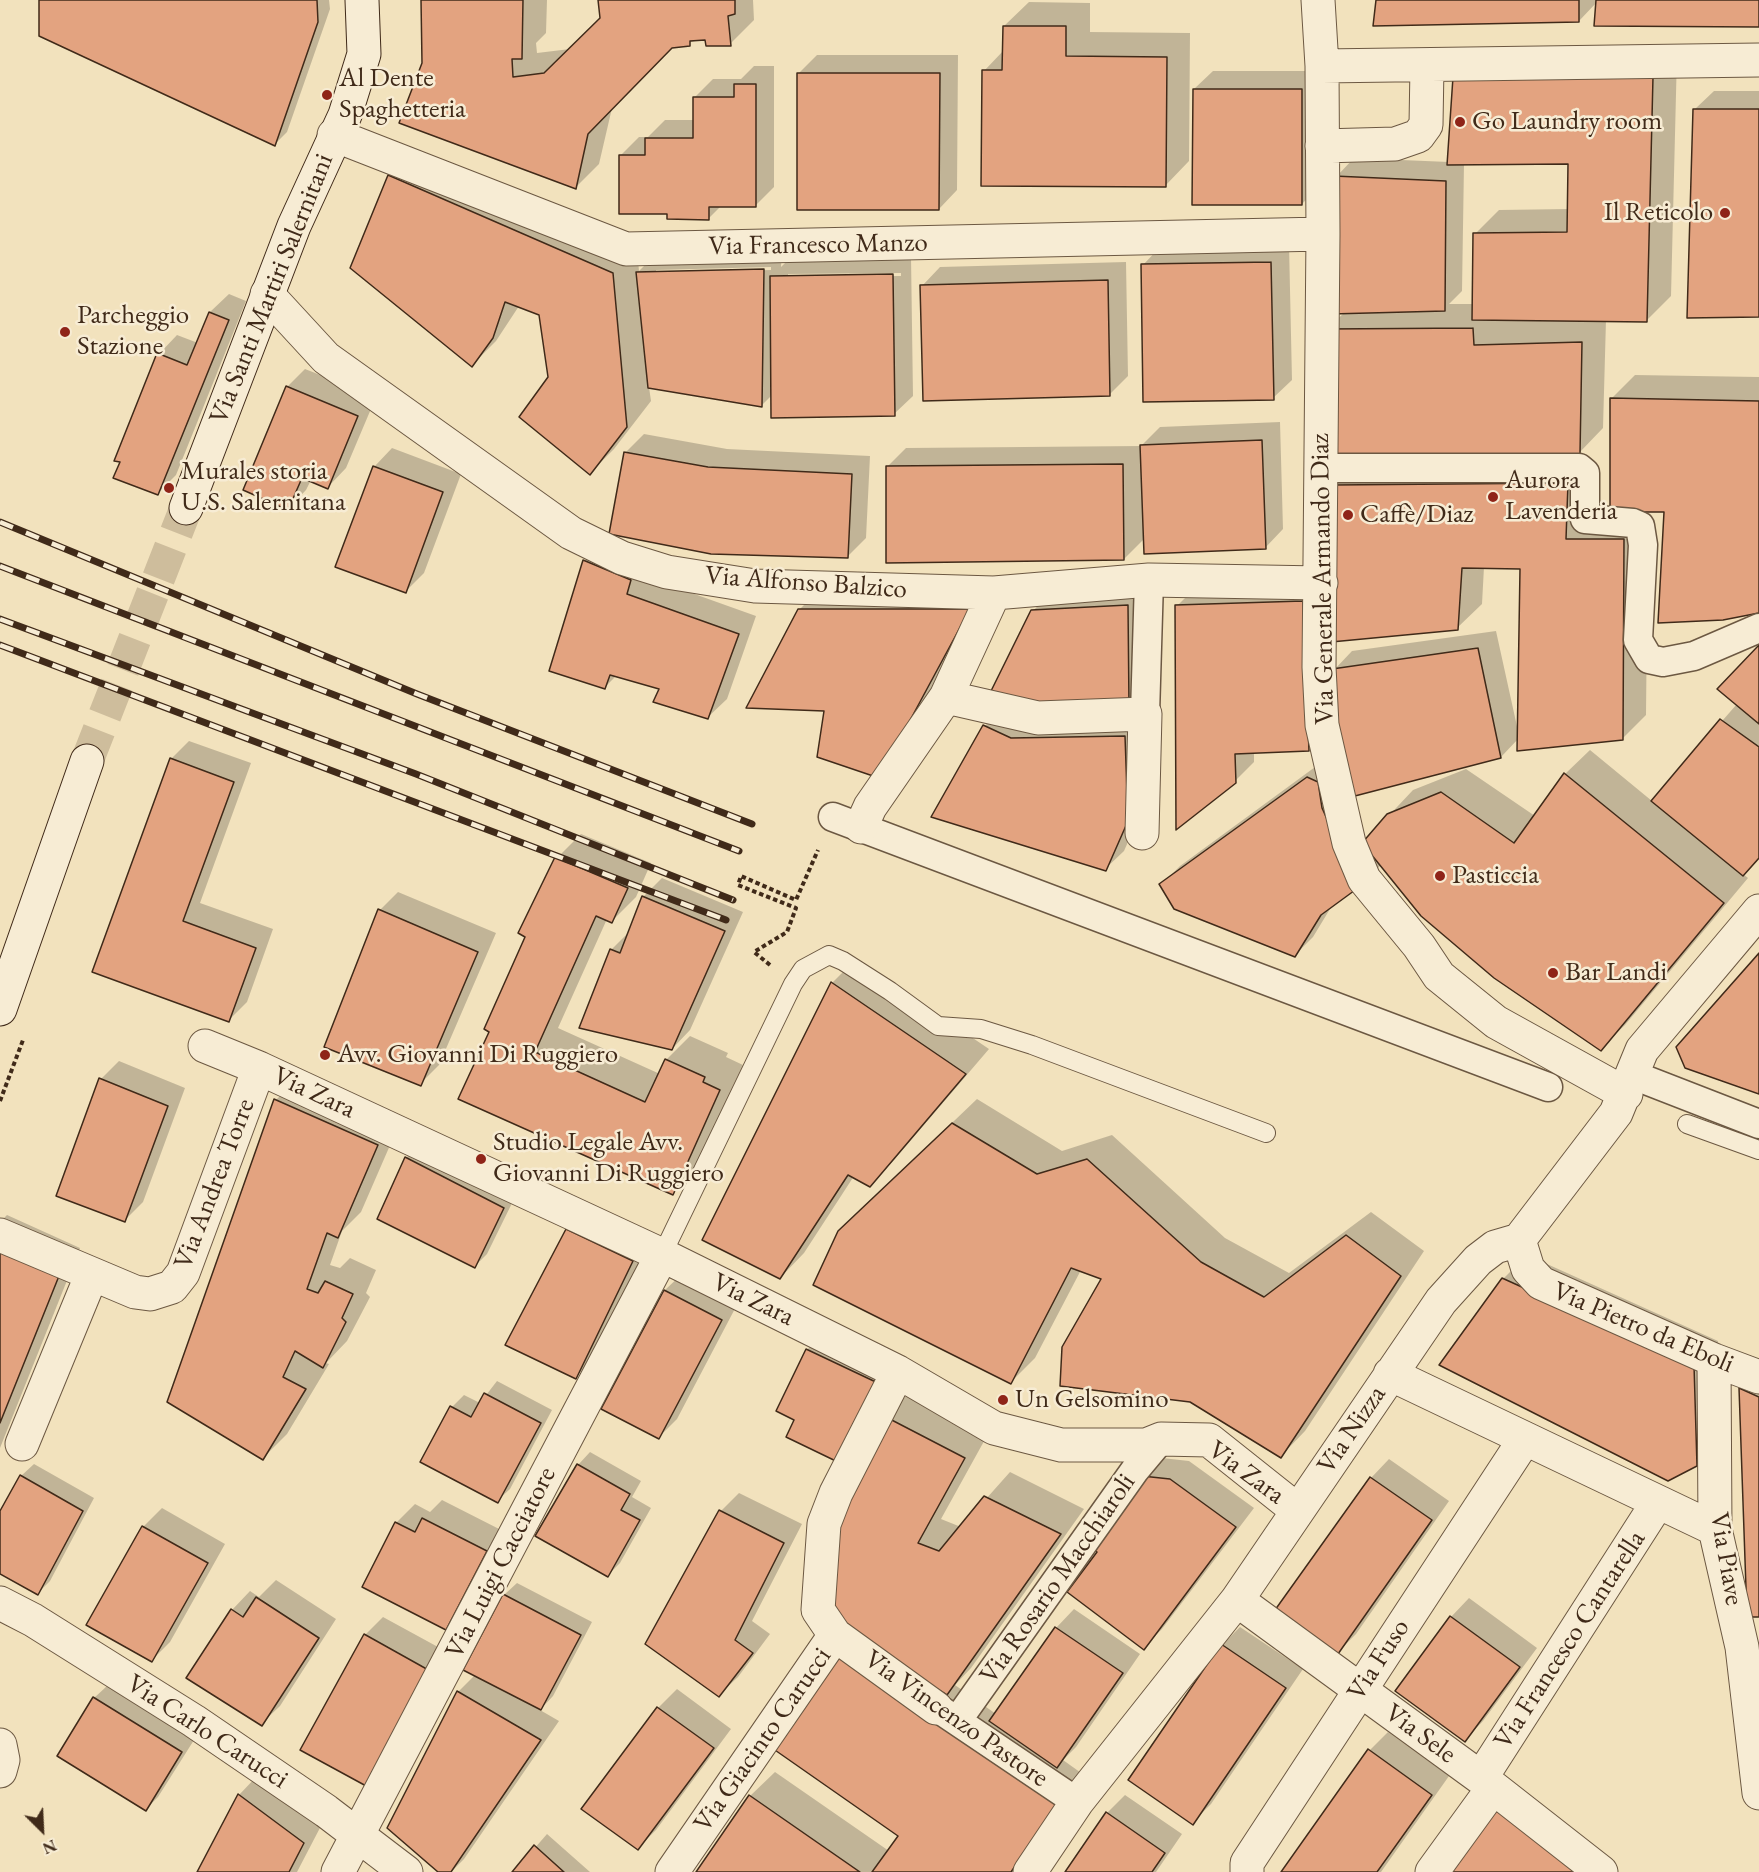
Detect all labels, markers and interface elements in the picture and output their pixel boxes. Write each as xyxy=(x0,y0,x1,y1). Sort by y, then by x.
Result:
place label: Al Dente Spaghetteria xyxy=(339,63,466,126)
marker: Al Dente Spaghetteria xyxy=(320,88,334,102)
place label: Go Laundry room xyxy=(1472,106,1662,138)
marker: Go Laundry room xyxy=(1453,115,1467,129)
street label: Via Santi Martiri Salernitani xyxy=(203,149,341,429)
place label: Il Reticolo xyxy=(1604,197,1713,229)
marker: Il Reticolo xyxy=(1718,206,1732,220)
street label: Via Francesco Manzo xyxy=(708,227,928,263)
place label: Parcheggio Stazione xyxy=(77,300,189,363)
marker: Parcheggio Stazione xyxy=(58,325,72,339)
street label: Via Generale Armando Diaz xyxy=(1304,433,1342,725)
place label: Murales storia U.S. Salernitana xyxy=(181,456,346,519)
place label: Aurora Lavenderia xyxy=(1505,465,1618,528)
marker: Murales storia U.S. Salernitana xyxy=(162,481,176,495)
marker: Aurora Lavenderia xyxy=(1486,490,1500,504)
place label: Caffè/Diaz xyxy=(1360,499,1473,531)
marker: Caffè/Diaz xyxy=(1341,508,1355,522)
street label: Via Alfonso Balzico xyxy=(704,560,908,606)
place label: Pasticcia xyxy=(1452,860,1539,892)
marker: Pasticcia xyxy=(1433,869,1447,883)
place label: Bar Landi xyxy=(1565,957,1667,989)
marker: Bar Landi xyxy=(1546,966,1560,980)
place label: Avv. Giovanni Di Ruggiero xyxy=(337,1039,618,1071)
marker: Avv. Giovanni Di Ruggiero xyxy=(318,1048,332,1062)
street label: Via Zara xyxy=(268,1060,360,1126)
street label: Via Andrea Torre xyxy=(168,1094,262,1274)
place label: Studio Legale Avv. Giovanni Di Ruggiero xyxy=(493,1127,724,1190)
marker: Studio Legale Avv. Giovanni Di Ruggiero xyxy=(474,1152,488,1166)
street label: Via Zara xyxy=(707,1266,799,1334)
street label: Via Pietro da Eboli xyxy=(1548,1275,1738,1381)
street label: Via Nizza xyxy=(1311,1380,1393,1480)
place label: Un Gelsomino xyxy=(1015,1384,1169,1416)
marker: Un Gelsomino xyxy=(996,1393,1010,1407)
street label: Via Zara xyxy=(1201,1434,1291,1512)
street label: Via Luigi Cacciatore xyxy=(439,1462,563,1664)
street label: Via Rosario Macchiaroli xyxy=(973,1468,1143,1690)
street label: Via Piave xyxy=(1702,1510,1750,1608)
street label: Via Francesco Cantarella xyxy=(1487,1525,1653,1755)
street label: Via Fuso xyxy=(1341,1613,1417,1707)
street label: Via Giacinto Carucci xyxy=(687,1641,839,1839)
street label: Via Vincenzo Pastore xyxy=(858,1643,1054,1795)
street label: Via Carlo Carucci xyxy=(120,1668,294,1796)
street label: Via Sele xyxy=(1378,1697,1462,1771)
north arrow xyxy=(12,1800,72,1860)
text: N xyxy=(39,1835,60,1859)

